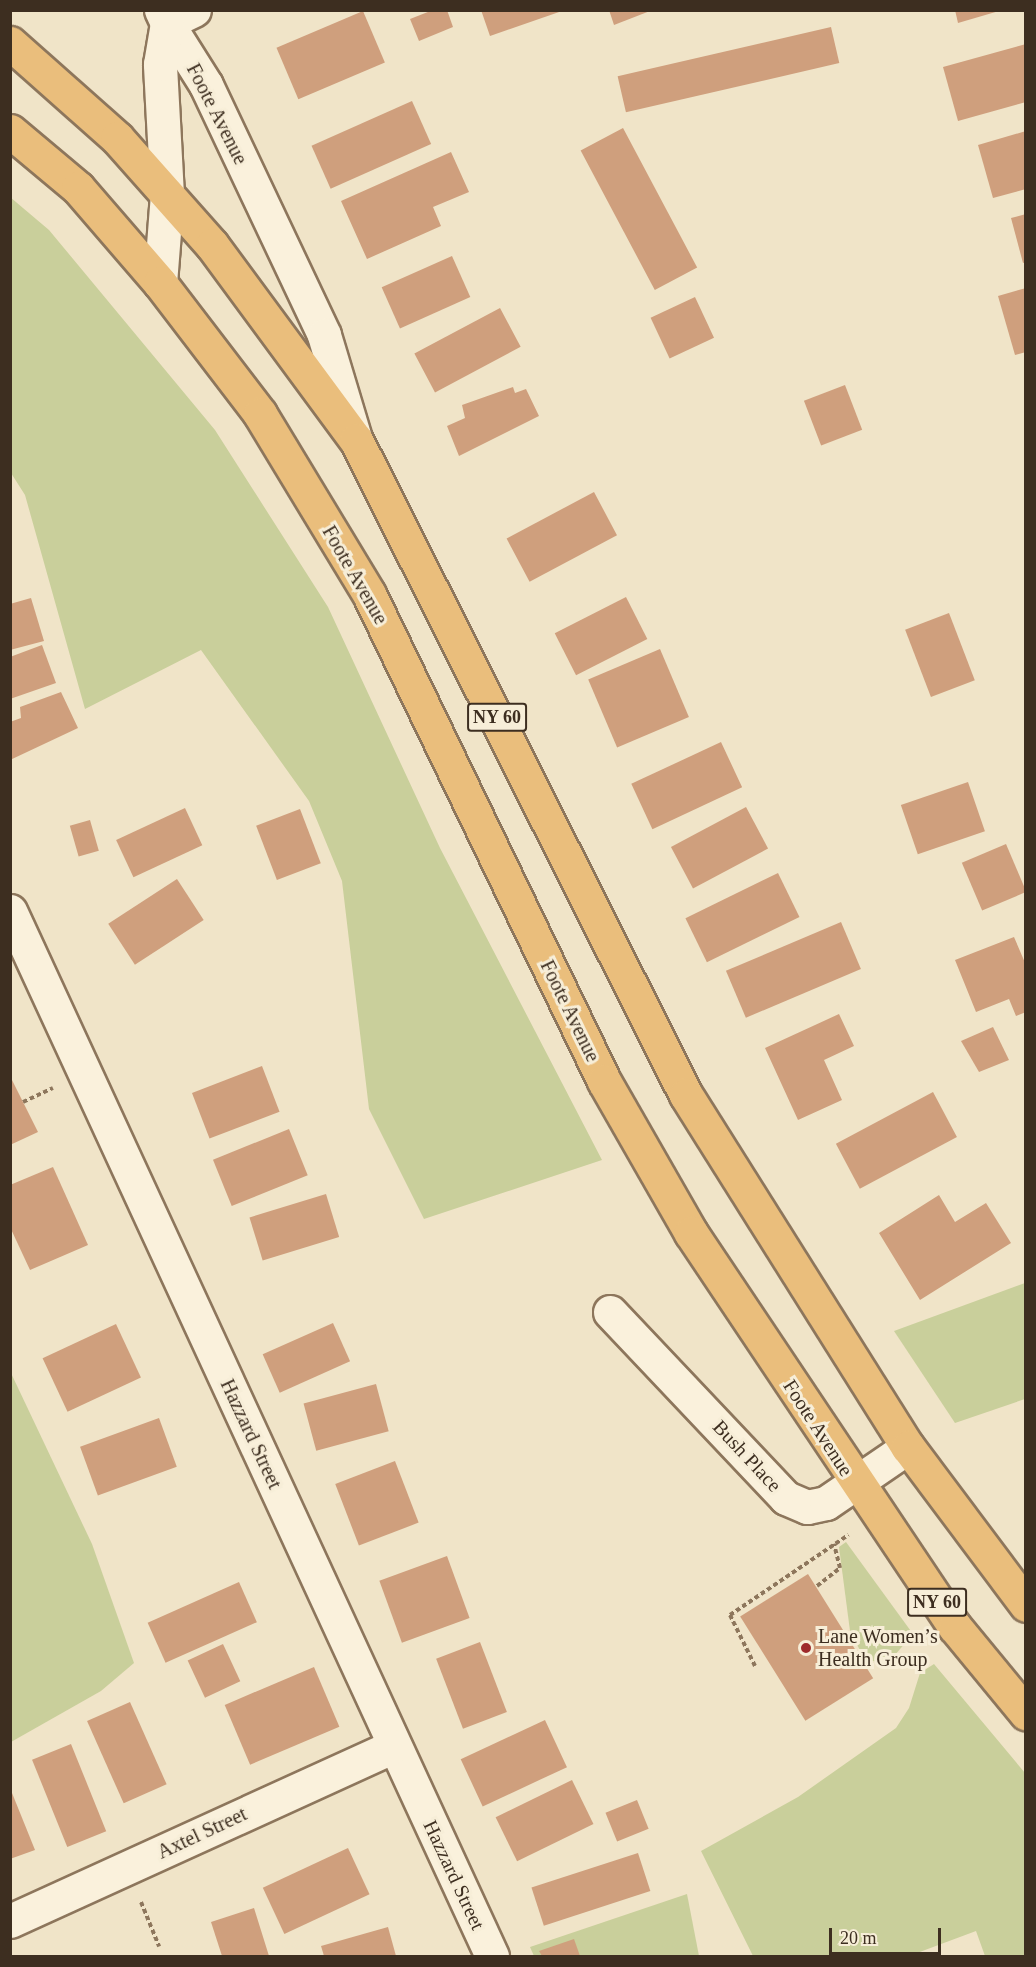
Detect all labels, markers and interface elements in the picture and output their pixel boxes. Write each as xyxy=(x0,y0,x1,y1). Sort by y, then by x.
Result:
street label: Foote Avenue xyxy=(181,59,253,169)
street label: Foote Avenue xyxy=(317,521,393,629)
road number: NY 60 xyxy=(466,702,528,732)
street label: Foote Avenue xyxy=(535,956,605,1066)
street label: Hazzard Street xyxy=(215,1375,287,1493)
street label: Foote Avenue xyxy=(778,1375,858,1481)
street label: Bush Place xyxy=(708,1415,786,1497)
road number: NY 60 xyxy=(906,1587,968,1617)
place label: Lane Women’s Health Group xyxy=(818,1624,938,1671)
marker: Lane Women’s Health Group xyxy=(799,1641,813,1655)
street label: Axtel Street xyxy=(153,1802,251,1864)
street label: Hazzard Street xyxy=(418,1816,490,1934)
scale bar xyxy=(832,1916,944,1954)
text: 20 m xyxy=(840,1928,877,1948)

